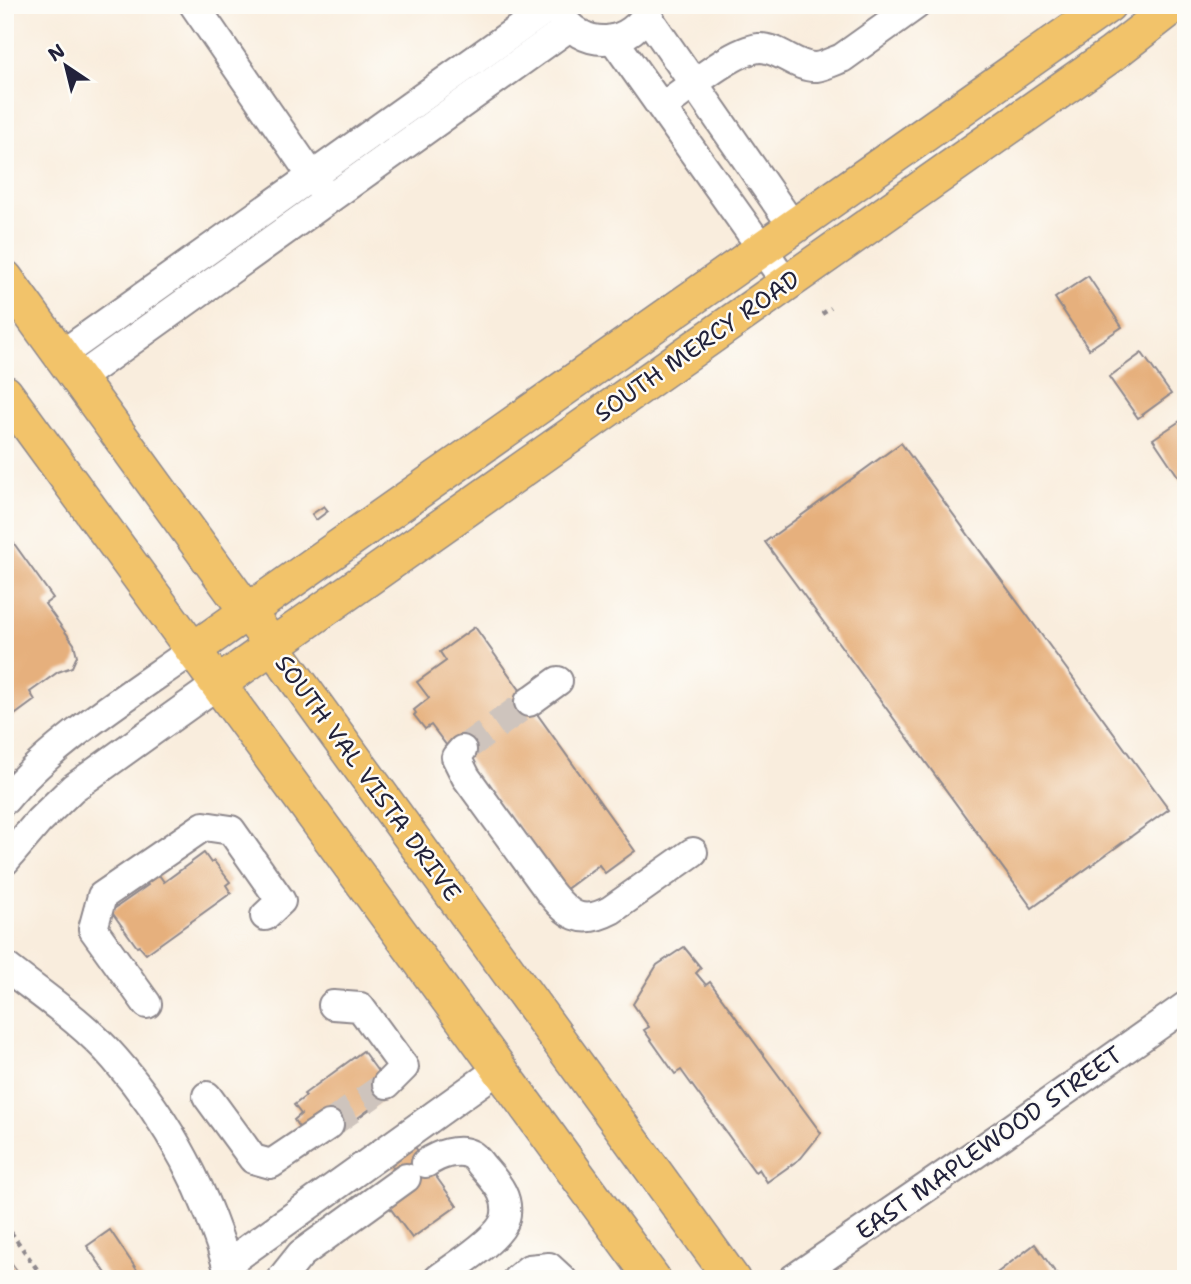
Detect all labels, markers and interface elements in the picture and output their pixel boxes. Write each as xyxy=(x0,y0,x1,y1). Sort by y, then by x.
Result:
north arrow xyxy=(32,32,102,102)
text: N xyxy=(43,38,70,67)
street label: SOUTH MERCY ROAD xyxy=(588,263,806,429)
street label: SOUTH VAL VISTA DRIVE xyxy=(268,648,468,908)
street label: EAST MAPLEWOOD STREET xyxy=(850,1039,1129,1247)

